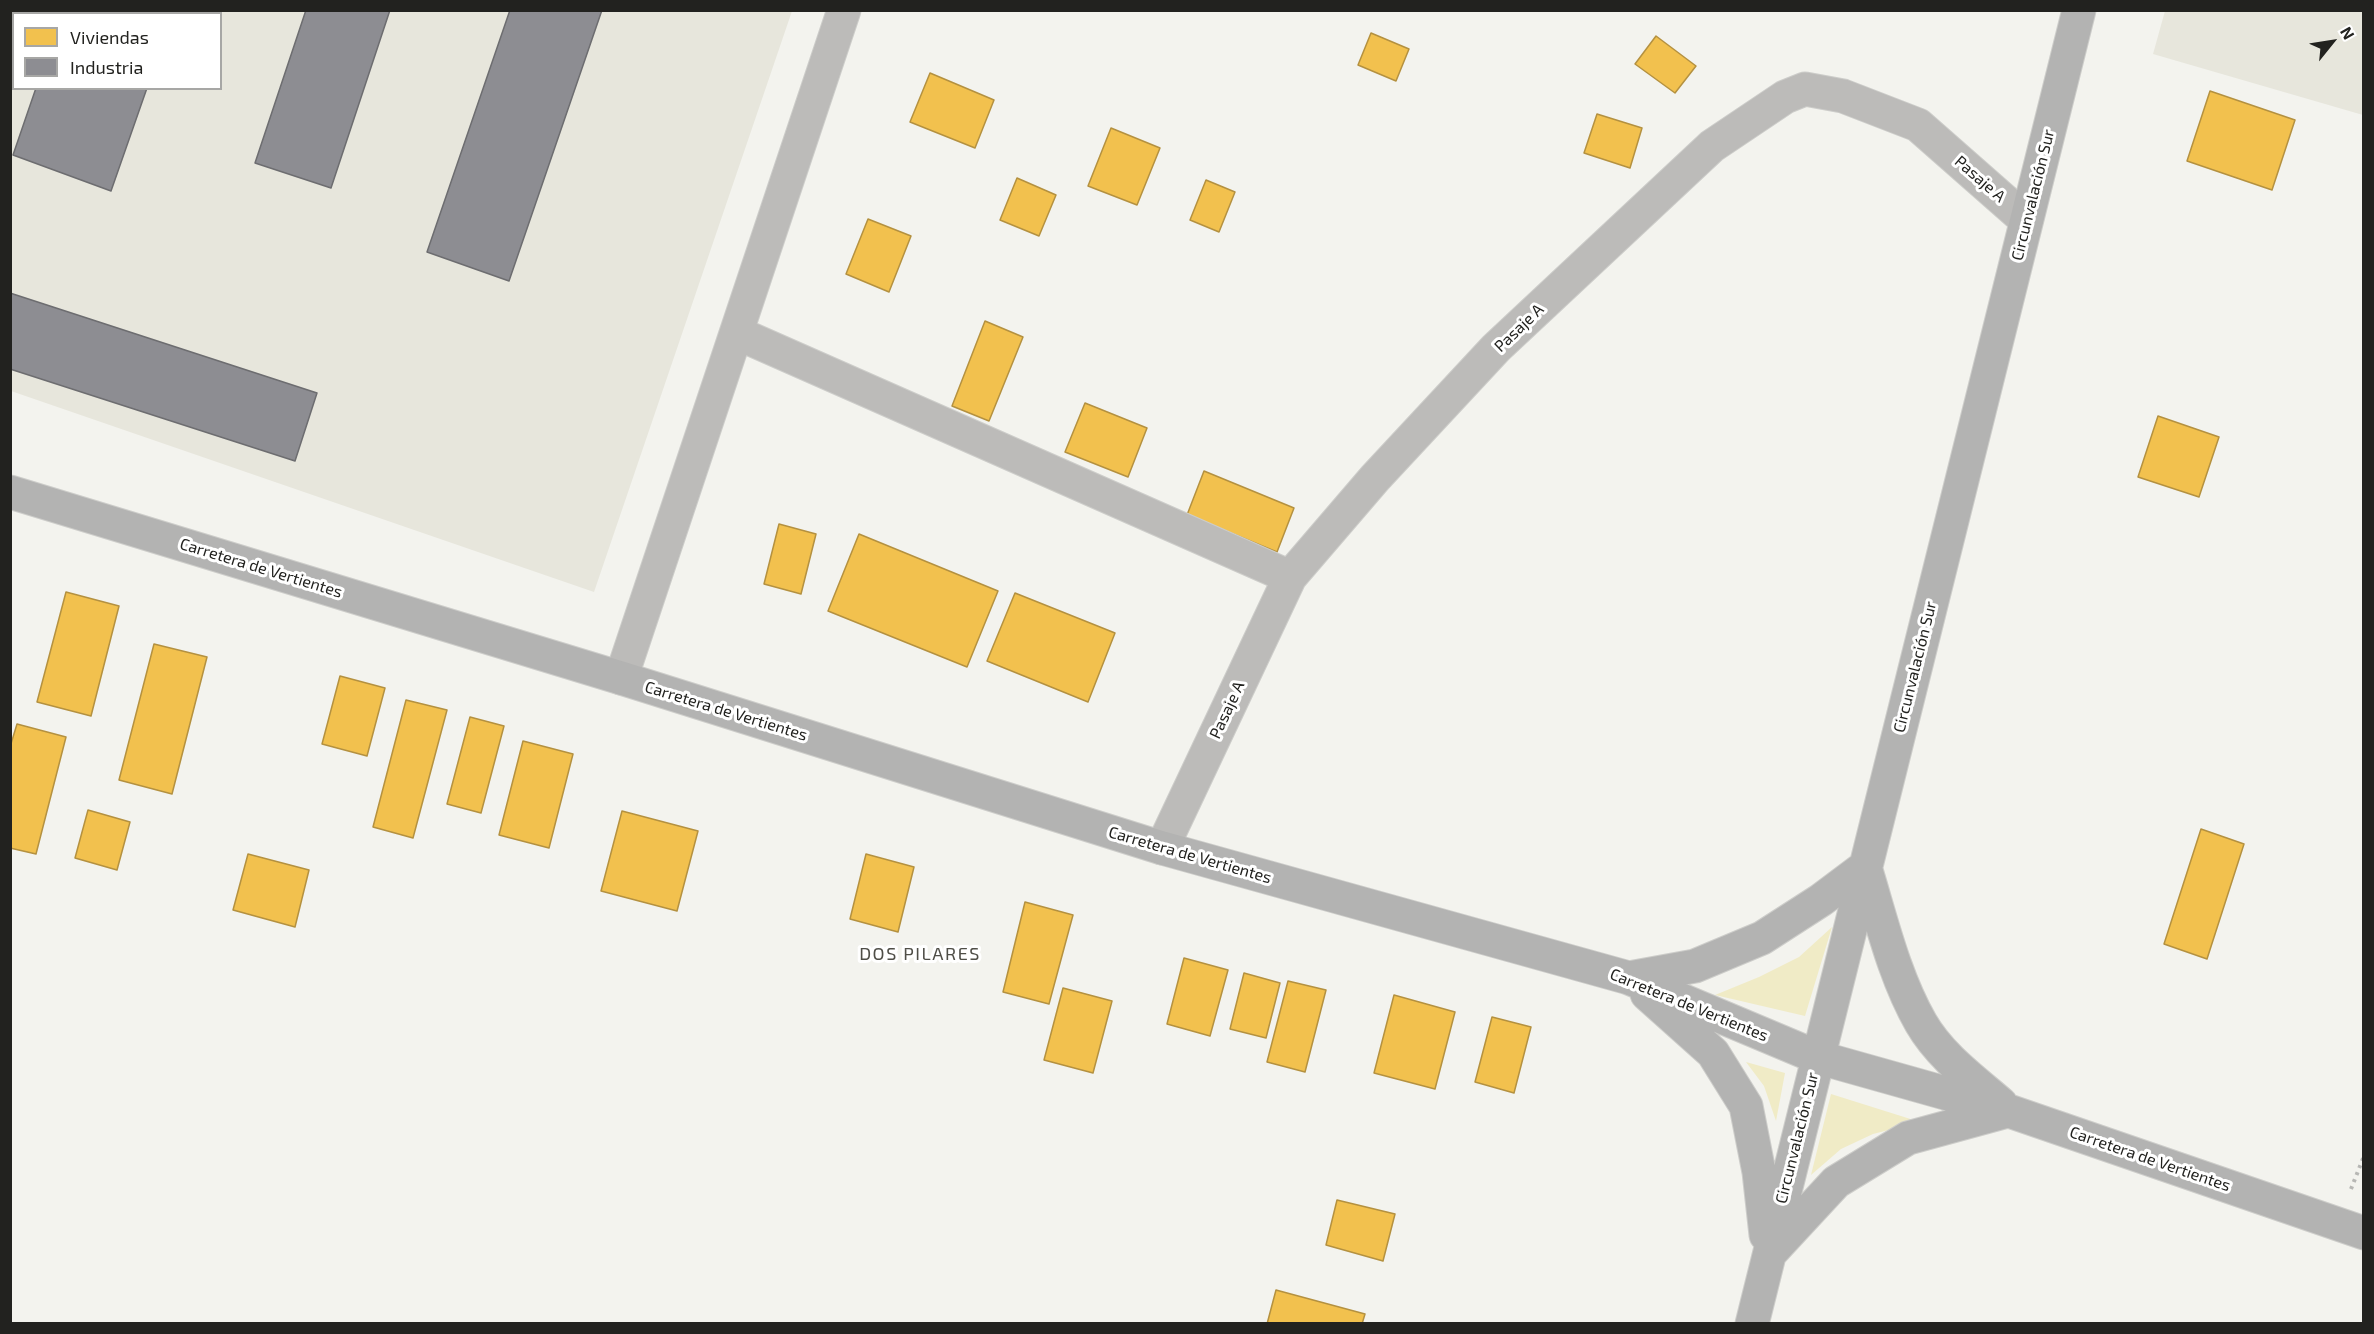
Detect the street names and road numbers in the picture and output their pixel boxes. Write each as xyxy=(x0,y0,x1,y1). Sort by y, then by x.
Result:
street label: Circunvalación Sur xyxy=(2007,127,2059,263)
street label: Pasaje A xyxy=(1951,152,2009,206)
street label: Pasaje A xyxy=(1490,300,1548,356)
street label: Carretera de Vertientes xyxy=(177,534,345,602)
street label: Circunvalación Sur xyxy=(1889,599,1941,735)
street label: Carretera de Vertientes xyxy=(642,677,810,745)
street label: Pasaje A xyxy=(1205,678,1249,742)
street label: Carretera de Vertientes xyxy=(1106,823,1274,887)
street label: Carretera de Vertientes xyxy=(1607,964,1771,1046)
street label: Circunvalación Sur xyxy=(1771,1070,1823,1206)
street label: Carretera de Vertientes xyxy=(2067,1122,2233,1196)

